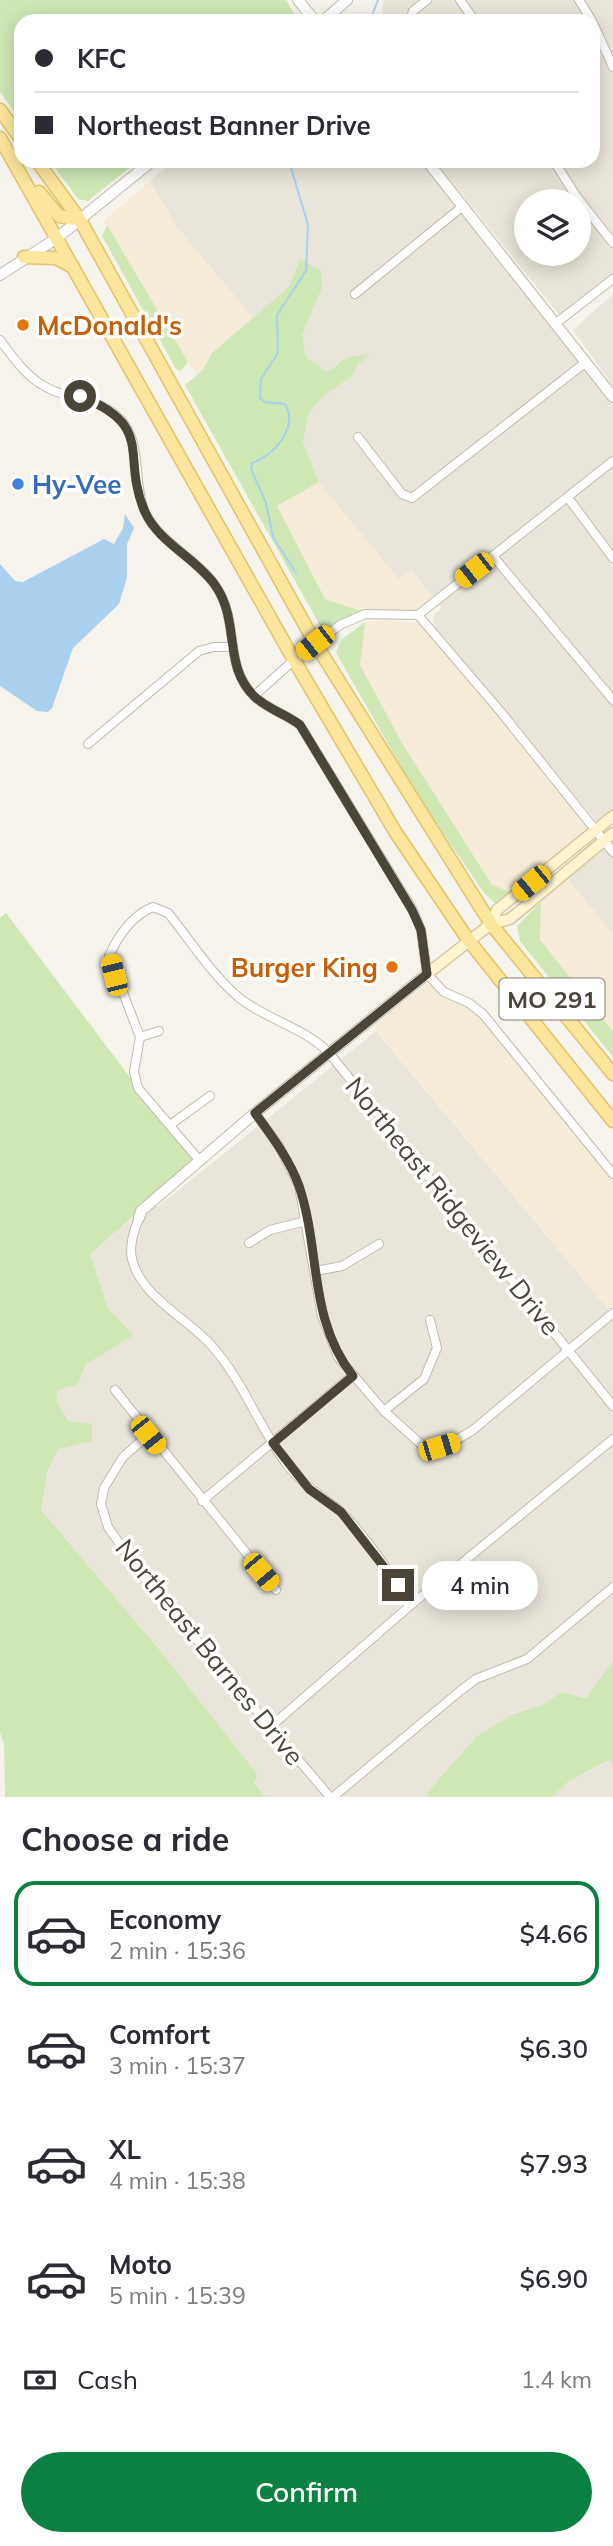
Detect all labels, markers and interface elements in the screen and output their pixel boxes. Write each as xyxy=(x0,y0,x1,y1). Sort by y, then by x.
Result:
text: KFC xyxy=(77,42,127,75)
text: Northeast Banner Drive xyxy=(77,109,371,142)
map controls xyxy=(514,189,591,266)
button: layers xyxy=(514,189,591,266)
place label: McDonald's xyxy=(37,309,182,342)
marker: McDonald's xyxy=(15,317,31,333)
route start xyxy=(64,380,96,412)
place label: Hy-Vee xyxy=(32,468,121,501)
marker: Hy-Vee xyxy=(10,476,26,492)
car xyxy=(451,549,498,591)
car xyxy=(292,622,339,664)
car xyxy=(509,862,554,904)
place label: Burger King xyxy=(231,951,378,984)
car xyxy=(99,952,130,998)
marker: Burger King xyxy=(384,959,400,975)
road number: MO 291 xyxy=(500,979,604,1020)
street label: Northeast Ridgeview Drive xyxy=(339,1070,567,1342)
car xyxy=(127,1412,170,1458)
car xyxy=(416,1431,463,1463)
street label: Northeast Barnes Drive xyxy=(109,1532,311,1772)
car xyxy=(240,1549,283,1595)
callout: 4 min xyxy=(422,1560,538,1610)
route end xyxy=(382,1569,414,1601)
text: 4 min xyxy=(450,1571,510,1600)
text: Choose a ride xyxy=(21,1819,229,1859)
icon: car xyxy=(25,1902,88,1965)
text: Economy xyxy=(109,1903,221,1936)
text: $4.66 xyxy=(519,1917,588,1950)
text: 2 min · 15:36 xyxy=(109,1936,246,1965)
icon: car xyxy=(25,2017,88,2080)
text: Comfort xyxy=(109,2018,210,2051)
text: $6.30 xyxy=(519,2032,588,2065)
text: 3 min · 15:37 xyxy=(109,2051,246,2080)
icon: car xyxy=(25,2132,88,2195)
text: XL xyxy=(109,2133,141,2166)
text: $7.93 xyxy=(519,2147,588,2180)
text: 4 min · 15:38 xyxy=(109,2166,246,2195)
icon: car xyxy=(25,2247,88,2310)
text: Moto xyxy=(109,2248,172,2281)
text: $6.90 xyxy=(519,2262,588,2295)
text: 5 min · 15:39 xyxy=(109,2281,246,2310)
icon: cash xyxy=(21,2361,59,2399)
text: Cash xyxy=(77,2363,138,2396)
text: 1.4 km xyxy=(521,2365,592,2394)
button: Confirm xyxy=(21,2452,592,2532)

